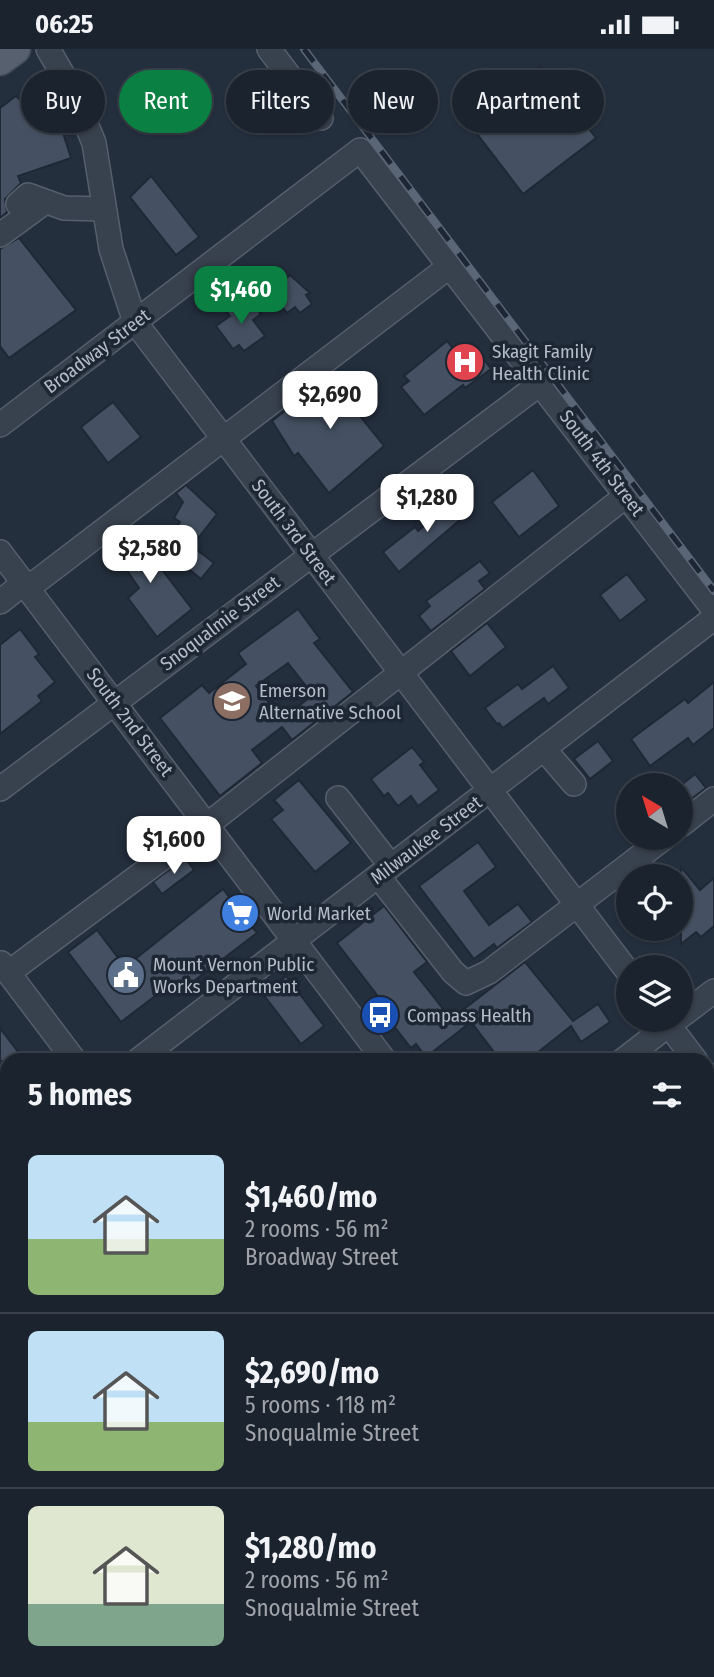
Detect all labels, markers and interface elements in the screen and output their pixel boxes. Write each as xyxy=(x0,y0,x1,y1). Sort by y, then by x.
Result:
text: 06:25 xyxy=(35,9,94,40)
chip: Buy xyxy=(21,70,105,133)
chip: Rent xyxy=(119,70,212,133)
chip: Filters xyxy=(226,70,334,133)
chip: New xyxy=(348,70,438,133)
chip: Apartment xyxy=(452,70,604,133)
pin: $1,460 xyxy=(184,267,298,326)
text: $1,460 xyxy=(210,275,272,303)
street label: Broadway Street xyxy=(39,303,155,398)
place label: Skagit Family Health Clinic xyxy=(492,340,593,385)
hospital icon: Skagit Family Health Clinic xyxy=(444,341,486,383)
pin: $2,690 xyxy=(273,371,387,431)
text: $2,690 xyxy=(298,380,362,408)
street label: South 4th Street xyxy=(555,406,650,521)
street label: South 3rd Street xyxy=(247,475,342,590)
pin: $1,280 xyxy=(370,475,484,534)
text: $1,280 xyxy=(397,483,457,511)
pin: $2,580 xyxy=(93,525,207,585)
text: $2,580 xyxy=(118,534,182,562)
street label: Snoqualmie Street xyxy=(156,570,285,675)
street label: South 2nd Street xyxy=(82,663,179,781)
place label: Emerson Alternative School xyxy=(259,679,401,724)
school or university icon: Emerson Alternative School xyxy=(211,680,253,722)
north arrow xyxy=(616,773,693,851)
map controls xyxy=(616,773,693,1032)
street label: Milwaukee Street xyxy=(366,790,487,889)
pin: $1,600 xyxy=(117,817,231,876)
text: $1,600 xyxy=(143,825,205,853)
button: locate xyxy=(616,864,693,941)
supermarket icon: World Market xyxy=(219,892,261,934)
place label: World Market xyxy=(267,902,372,925)
place label: Mount Vernon Public Works Department xyxy=(153,953,314,998)
public building icon: Mount Vernon Public Works Department xyxy=(105,954,147,996)
button: layers xyxy=(616,955,693,1032)
bus stop icon: Compass Health xyxy=(359,994,401,1036)
place label: Compass Health xyxy=(407,1004,532,1027)
icon: filters xyxy=(648,1076,686,1114)
text: 5 homes xyxy=(28,1077,132,1113)
text: $1,460/mo xyxy=(245,1179,377,1215)
icon: home xyxy=(84,1183,168,1267)
text: 2 rooms · 56 m² xyxy=(245,1215,389,1243)
text: Broadway Street xyxy=(245,1243,398,1271)
text: $2,690/mo xyxy=(245,1355,379,1391)
icon: home xyxy=(84,1359,168,1443)
text: 5 rooms · 118 m² xyxy=(245,1391,396,1419)
text: Snoqualmie Street xyxy=(245,1419,419,1447)
text: $1,280/mo xyxy=(245,1530,377,1566)
icon: home xyxy=(84,1534,168,1618)
text: 2 rooms · 56 m² xyxy=(245,1566,389,1594)
text: Snoqualmie Street xyxy=(245,1594,419,1622)

